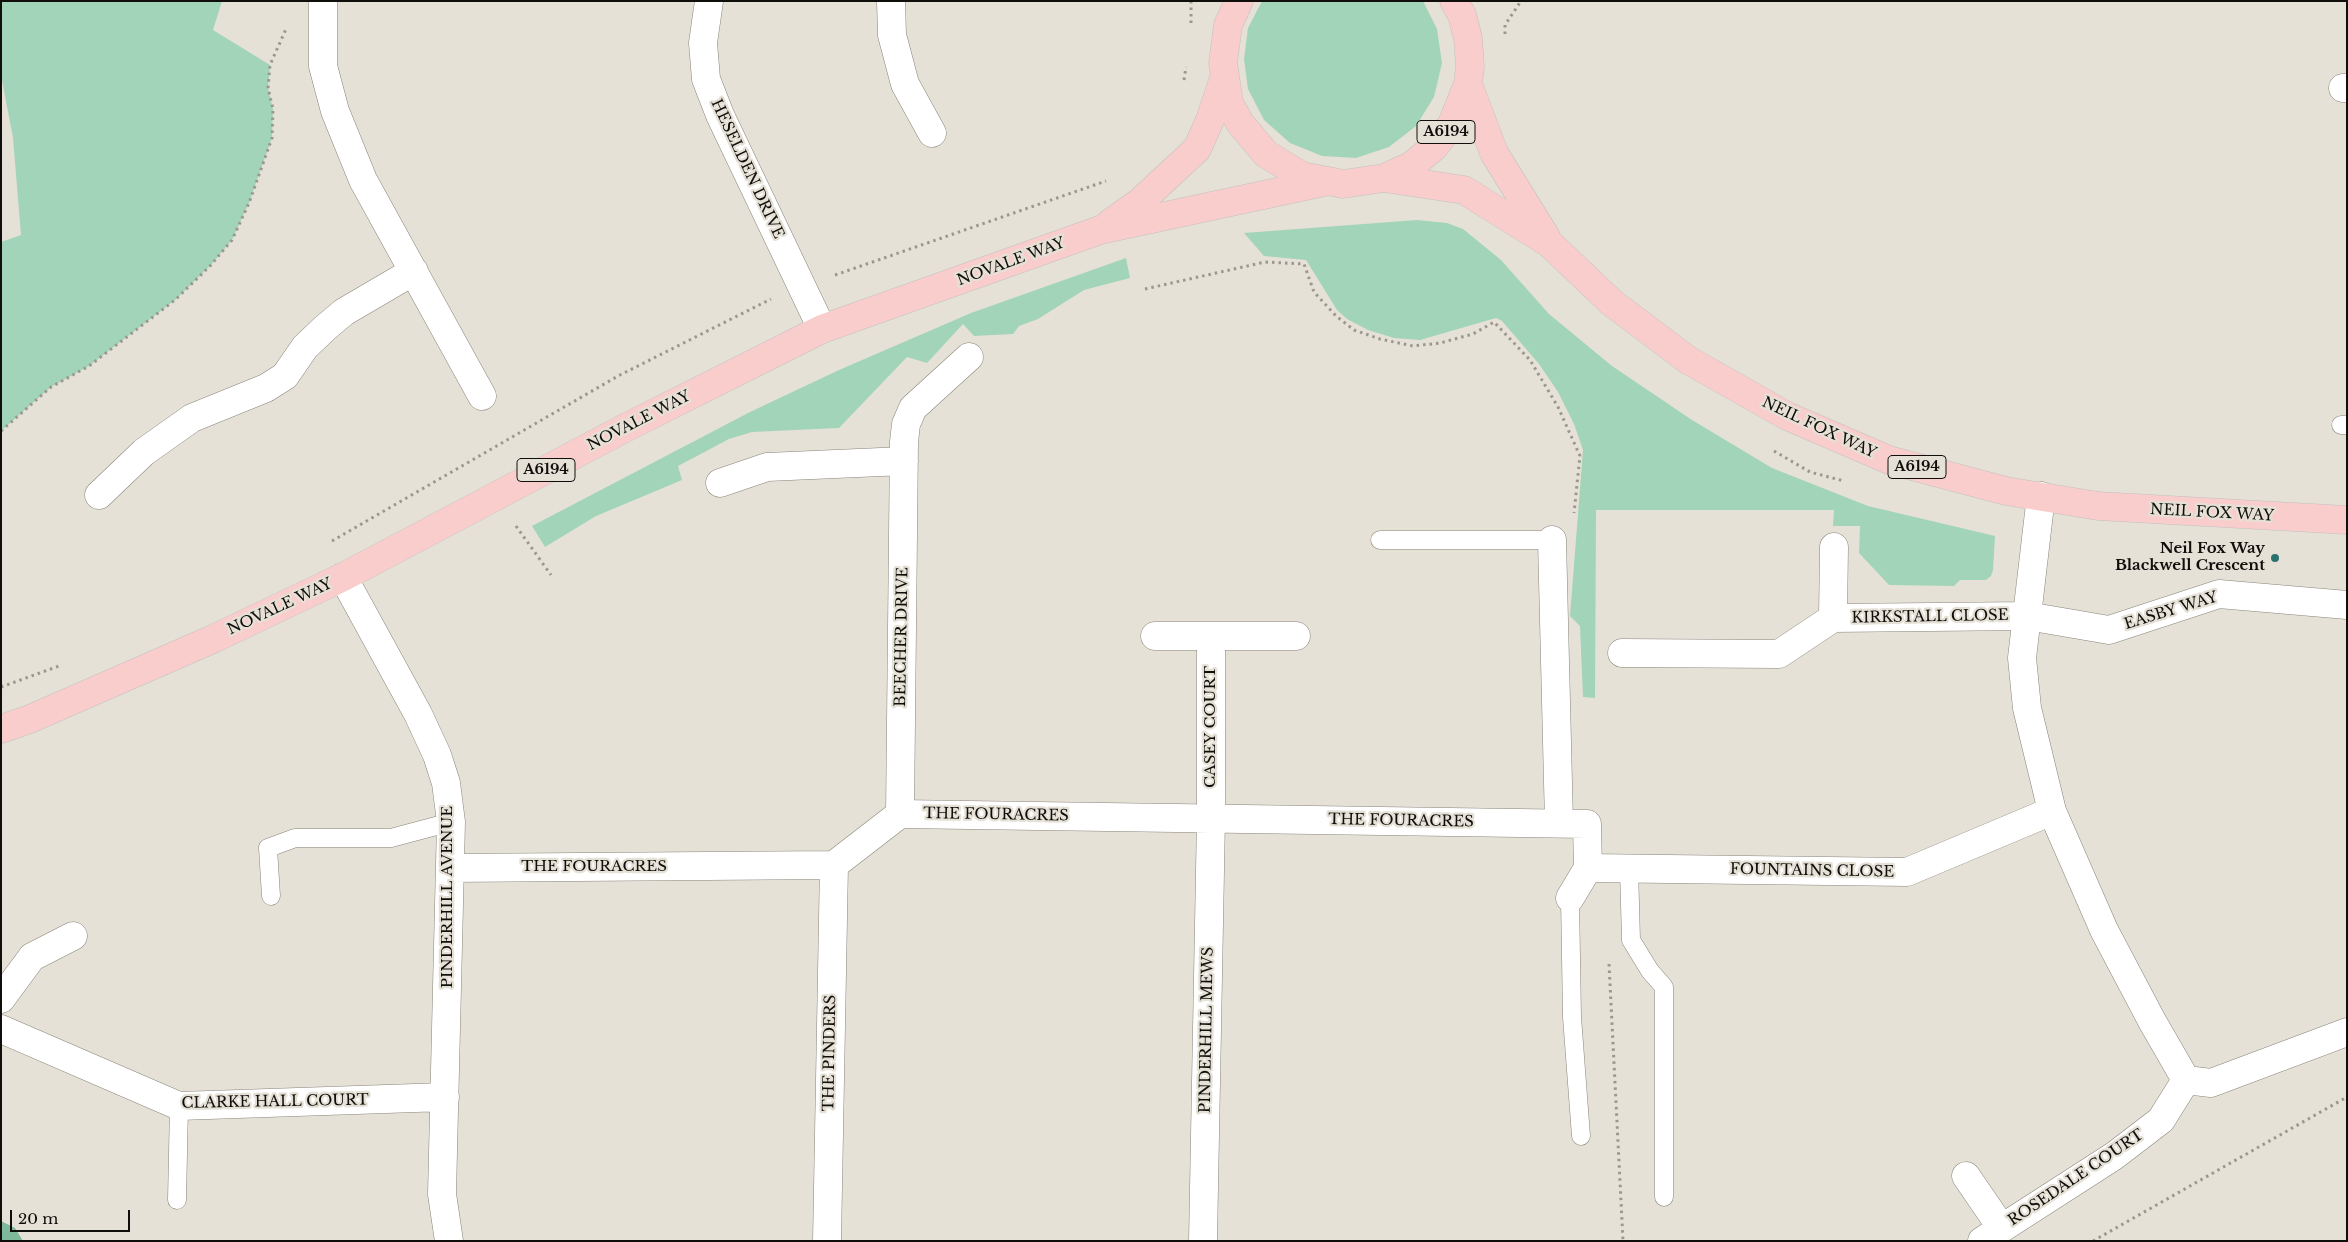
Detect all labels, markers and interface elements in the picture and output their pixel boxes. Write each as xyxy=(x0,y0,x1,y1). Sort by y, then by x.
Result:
street label: HESELDEN DRIVE xyxy=(707,96,787,242)
road number: A6194 xyxy=(1417,120,1475,144)
street label: NOVALE WAY xyxy=(955,234,1067,290)
street label: NOVALE WAY xyxy=(584,387,694,455)
street label: NEIL FOX WAY xyxy=(1759,394,1879,462)
road number: A6194 xyxy=(1888,456,1946,478)
road number: A6194 xyxy=(517,458,575,482)
street label: NEIL FOX WAY xyxy=(2150,501,2274,525)
place label: Neil Fox Way Blackwell Crescent xyxy=(2115,540,2265,575)
marker: Neil Fox Way Blackwell Crescent xyxy=(2269,552,2281,564)
street label: BEECHER DRIVE xyxy=(892,567,912,707)
street label: NOVALE WAY xyxy=(225,575,335,639)
street label: EASBY WAY xyxy=(2122,588,2220,634)
street label: KIRKSTALL CLOSE xyxy=(1851,607,2009,627)
street label: CASEY COURT xyxy=(1202,666,1220,788)
street label: THE FOURACRES xyxy=(923,805,1069,825)
street label: PINDERHILL AVENUE xyxy=(439,806,457,988)
street label: THE FOURACRES xyxy=(1328,811,1474,831)
street label: THE FOURACRES xyxy=(521,858,667,876)
street label: FOUNTAINS CLOSE xyxy=(1730,861,1894,881)
street label: PINDERHILL MEWS xyxy=(1197,947,1217,1113)
street label: THE PINDERS xyxy=(820,995,840,1111)
street label: CLARKE HALL COURT xyxy=(181,1091,369,1113)
street label: ROSEDALE COURT xyxy=(2005,1126,2147,1230)
scale bar xyxy=(12,1200,132,1232)
text: 20 m xyxy=(18,1209,58,1228)

